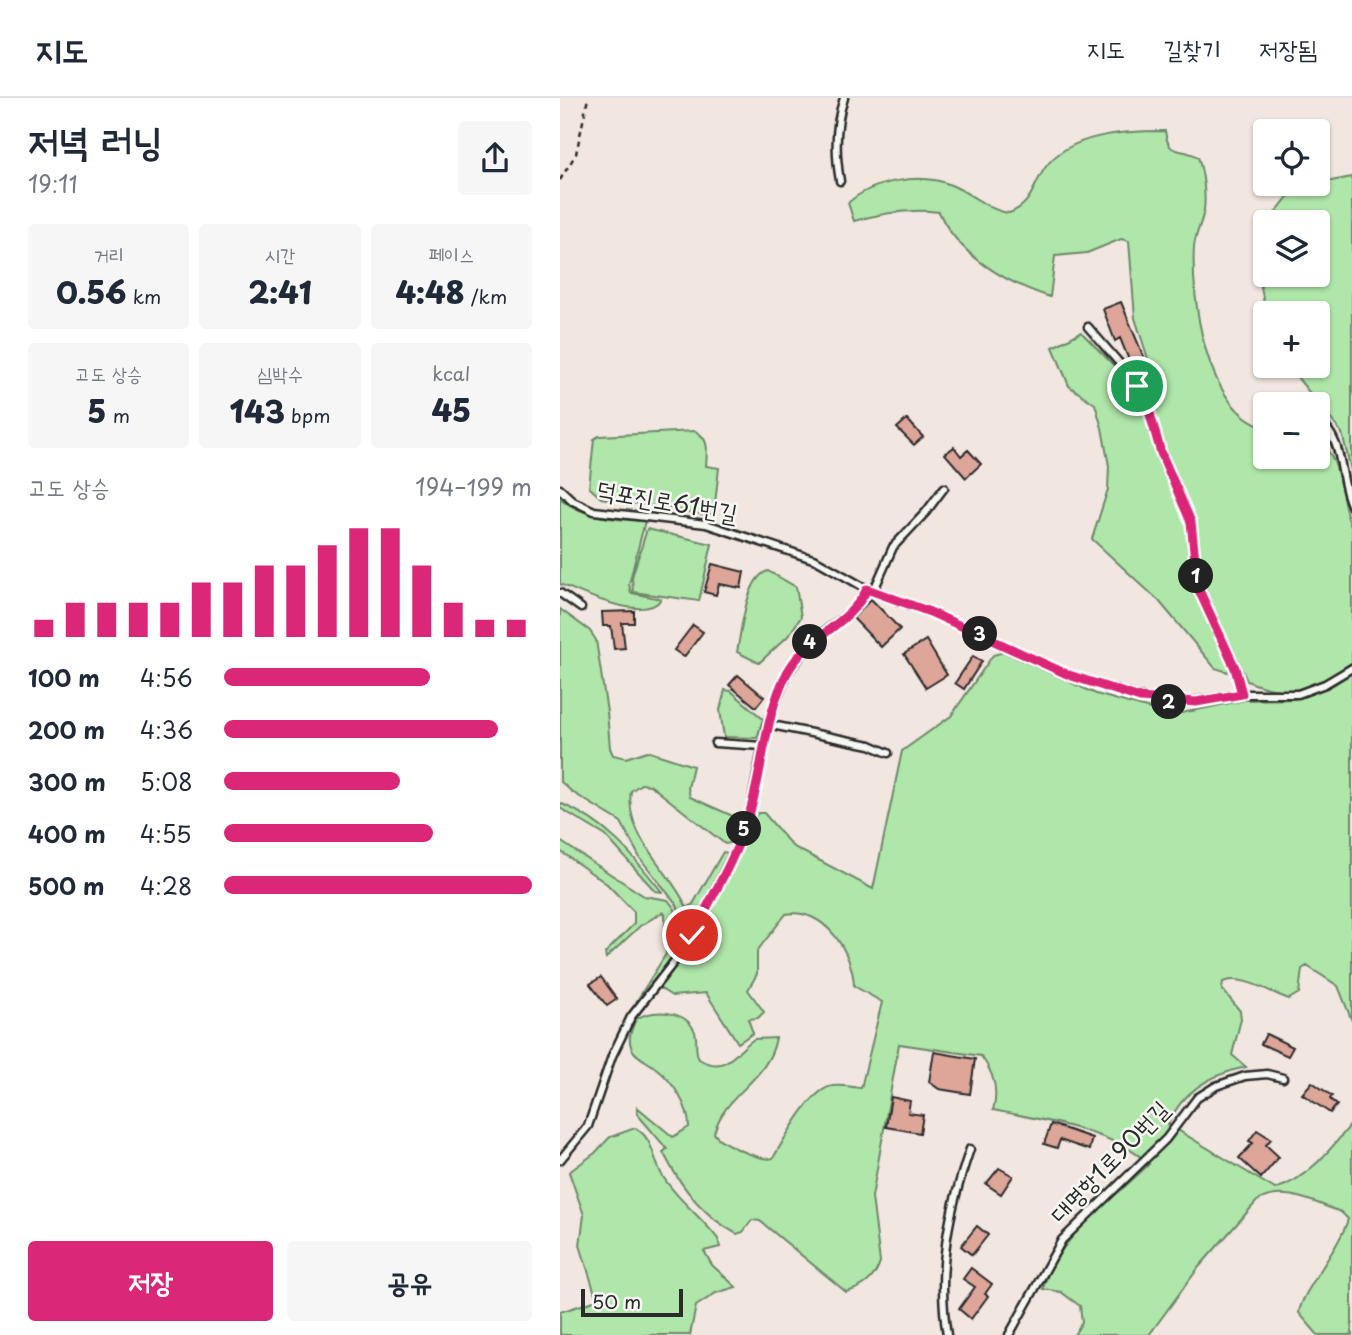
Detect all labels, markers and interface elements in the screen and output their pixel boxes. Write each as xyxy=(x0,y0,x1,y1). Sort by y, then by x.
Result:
text: 지도 xyxy=(35,23,88,73)
text: 지도 xyxy=(1087,30,1125,66)
text: 길찾기 xyxy=(1163,30,1221,66)
text: 저장됨 xyxy=(1259,30,1317,66)
text: 저녁 러닝 xyxy=(28,111,162,168)
map controls xyxy=(1253,119,1330,469)
button: locate xyxy=(1253,119,1330,196)
button: share xyxy=(458,121,532,195)
text: 19:11 xyxy=(28,166,78,201)
button: layers xyxy=(1253,210,1330,287)
text: 거리 xyxy=(93,240,124,268)
text: 시간 xyxy=(265,240,295,268)
text: 페이스 xyxy=(428,240,474,268)
text: 0.56 xyxy=(56,269,126,314)
text: 2:41 xyxy=(248,269,312,314)
text: 4:48 xyxy=(395,269,465,314)
text: km xyxy=(126,282,161,310)
text: /km xyxy=(465,282,507,310)
button: + xyxy=(1253,301,1330,378)
pin xyxy=(1107,356,1167,416)
text: 고도 상승 xyxy=(75,359,142,387)
text: 심박수 xyxy=(257,359,303,387)
text: kcal xyxy=(432,359,470,387)
icon: arrive xyxy=(1118,367,1156,405)
text: 45 xyxy=(431,387,471,432)
text: 5 xyxy=(87,388,107,433)
text: 143 xyxy=(229,388,285,433)
button: − xyxy=(1253,392,1330,469)
text: m xyxy=(107,401,130,429)
text: bpm xyxy=(285,401,331,429)
text: 고도 상승 xyxy=(28,469,110,504)
text: 194–199 m xyxy=(415,469,532,504)
street label: 덕포진로61번길 xyxy=(594,470,741,530)
pin: 1 xyxy=(1178,559,1214,594)
text: 1 xyxy=(1191,561,1200,589)
pin: 3 xyxy=(962,616,998,652)
text: 3 xyxy=(973,619,986,647)
pin: 4 xyxy=(792,624,828,660)
text: 4 xyxy=(803,627,816,655)
text: 100 m xyxy=(28,660,100,695)
text: 4:56 xyxy=(140,660,193,695)
pin: 2 xyxy=(1152,684,1186,720)
text: 2 xyxy=(1162,687,1175,715)
text: 200 m xyxy=(28,712,105,747)
text: 4:36 xyxy=(140,712,193,747)
text: 300 m xyxy=(28,764,106,799)
text: 5:08 xyxy=(140,764,193,799)
pin: 5 xyxy=(726,812,762,846)
text: 5 xyxy=(737,814,750,842)
text: 400 m xyxy=(28,816,106,851)
text: 4:55 xyxy=(140,816,191,851)
text: 500 m xyxy=(28,868,105,903)
text: 4:28 xyxy=(140,868,192,903)
pin xyxy=(662,905,722,965)
icon: check xyxy=(673,916,711,954)
street label: 대명항1로90번길 xyxy=(1041,1091,1176,1230)
button: 저장 xyxy=(28,1241,273,1321)
button: 공유 xyxy=(287,1241,532,1321)
scale bar xyxy=(581,1286,682,1318)
text: 50 m xyxy=(592,1287,641,1315)

